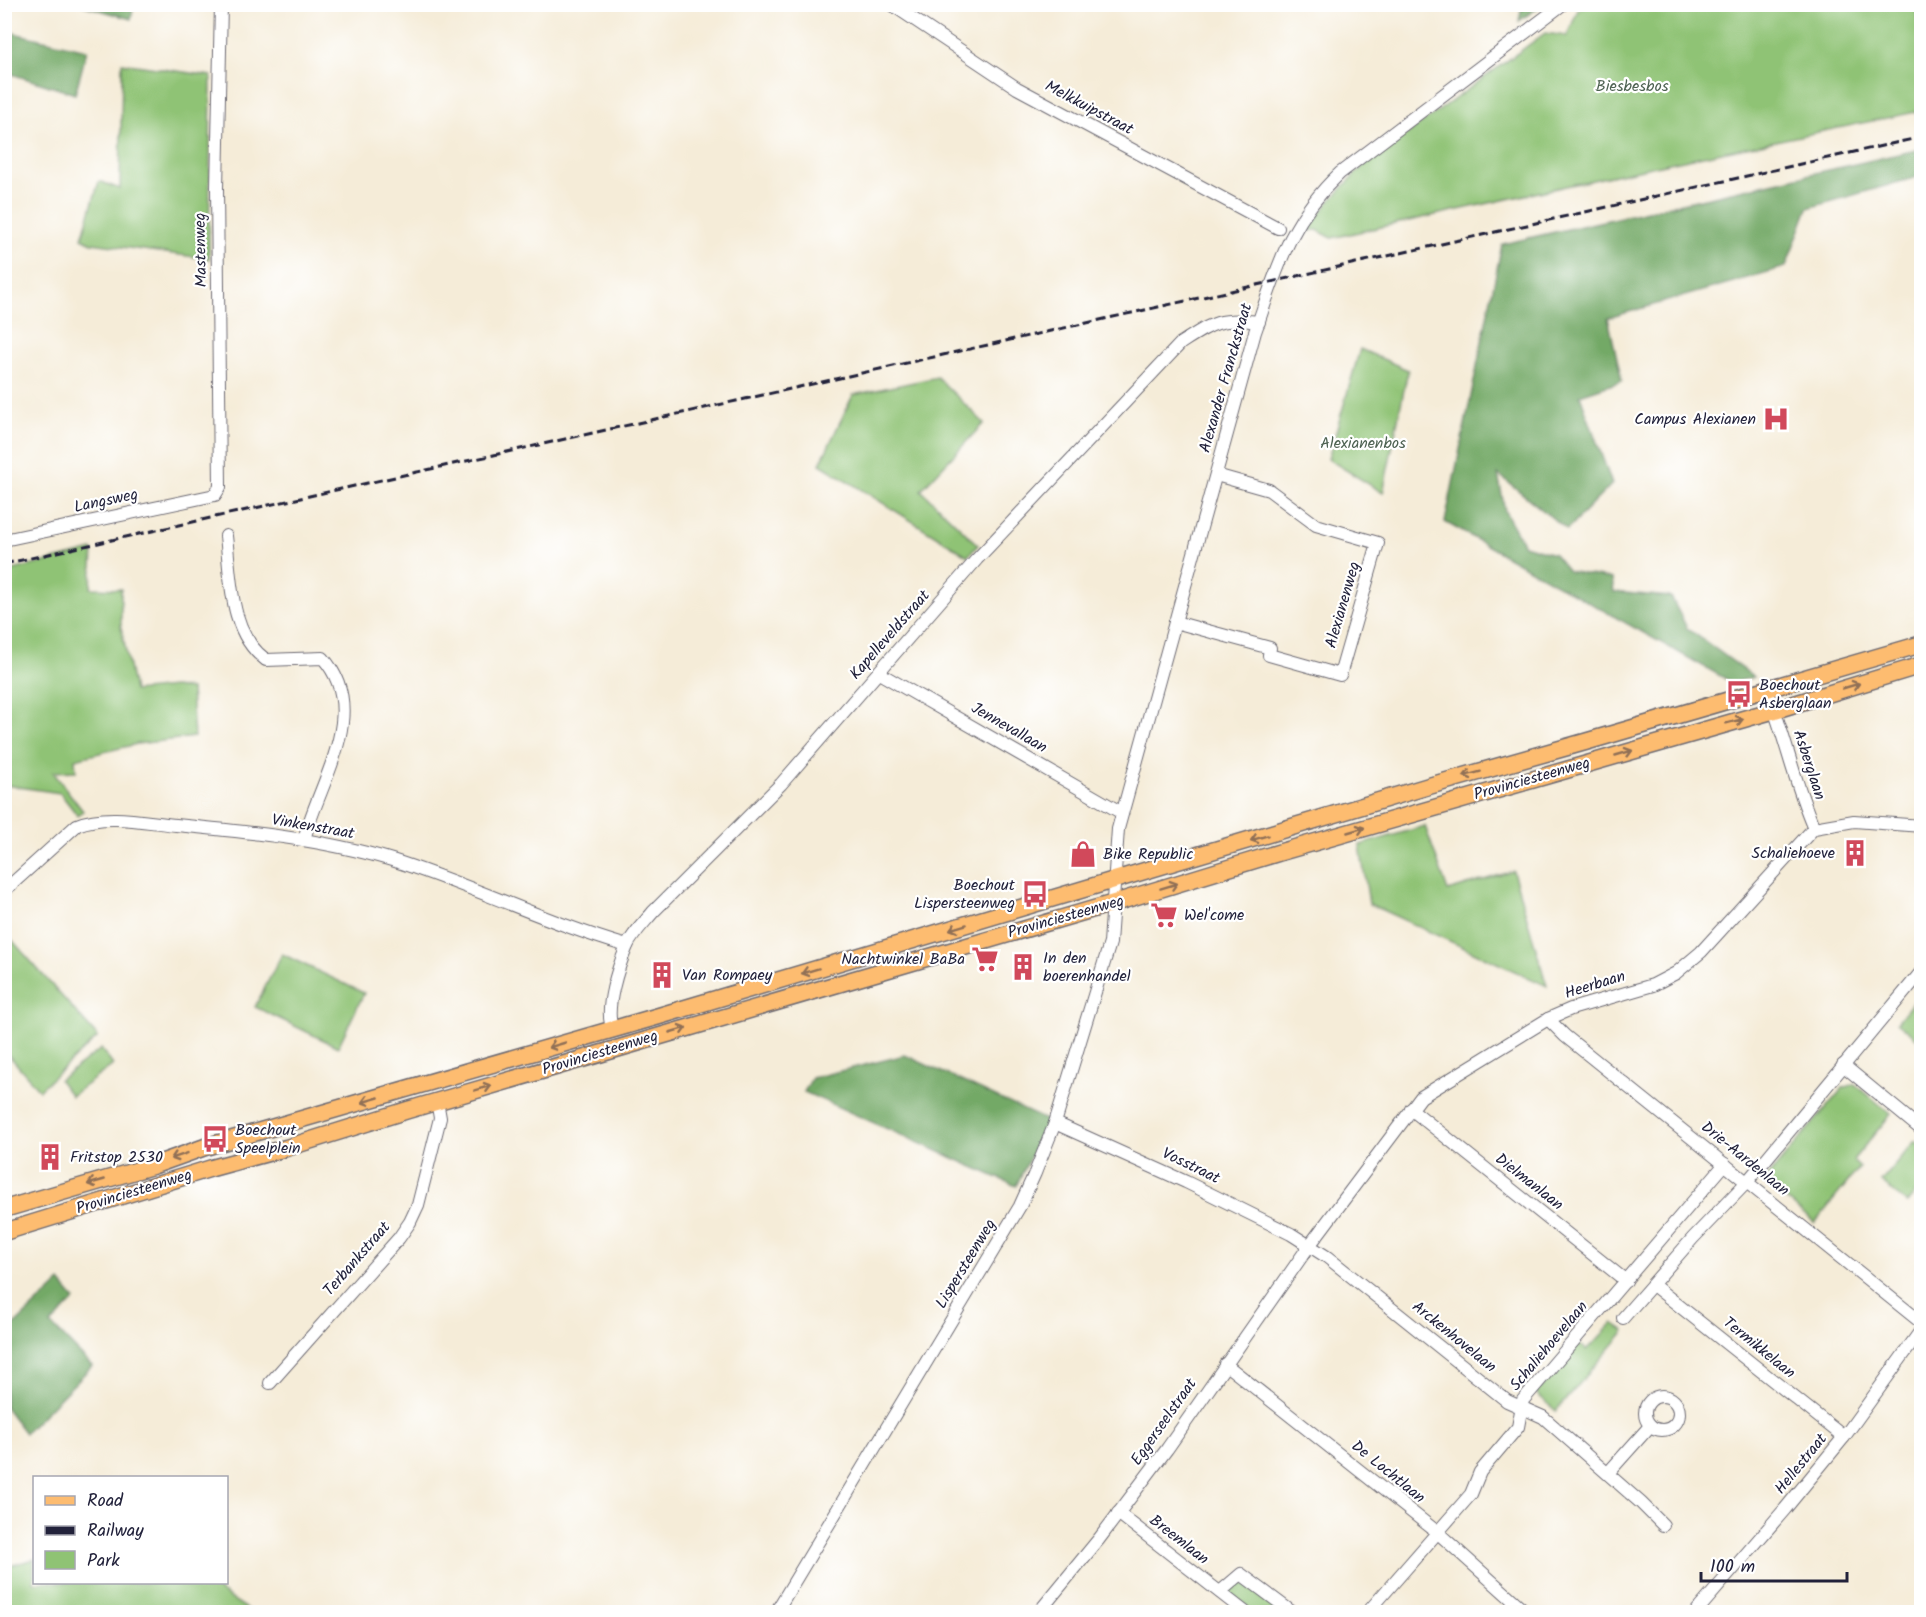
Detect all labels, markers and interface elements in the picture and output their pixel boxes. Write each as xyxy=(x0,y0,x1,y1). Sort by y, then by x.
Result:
street label: Melkkuipstraat xyxy=(1040,74,1139,142)
park label: Biesbesbos xyxy=(1596,74,1669,99)
street label: Mastenweg xyxy=(188,213,214,287)
street label: Alexander Franckstraat xyxy=(1193,300,1260,456)
hospital icon: Campus Alexianen xyxy=(1761,404,1791,434)
place label: Campus Alexianen xyxy=(1634,407,1756,432)
park label: Alexianenbos xyxy=(1320,431,1406,456)
street label: Langsweg xyxy=(72,482,140,520)
street label: Alexianenweg xyxy=(1319,559,1367,651)
street label: Kapelleveldstraat xyxy=(844,584,937,686)
place label: Boechout Asberglaan xyxy=(1759,673,1832,716)
bus stop icon: Boechout Asberglaan xyxy=(1724,679,1754,709)
one-way arrow xyxy=(1841,680,1860,691)
street label: Jennevallaan xyxy=(966,696,1052,760)
one-way arrow xyxy=(1725,715,1744,726)
street label: Asberglaan xyxy=(1786,727,1832,803)
one-way arrow xyxy=(1614,746,1633,758)
street label: Provinciesteenweg xyxy=(1471,750,1593,808)
one-way arrow xyxy=(1463,769,1482,780)
street label: Vinkenstraat xyxy=(270,807,357,847)
one-way arrow xyxy=(1346,824,1365,835)
one-way arrow xyxy=(1250,833,1269,844)
building icon: Schaliehoeve xyxy=(1840,838,1870,868)
shop icon: Bike Republic xyxy=(1068,839,1098,869)
place label: Schaliehoeve xyxy=(1751,841,1835,866)
place label: Bike Republic xyxy=(1103,842,1193,867)
place label: Boechout Lispersteenweg xyxy=(914,873,1016,916)
bus stop icon: Boechout Lispersteenweg xyxy=(1020,879,1050,909)
one-way arrow xyxy=(1160,880,1179,891)
street label: Provinciesteenweg xyxy=(1005,888,1127,946)
supermarket icon: Wel'come xyxy=(1149,900,1179,930)
place label: Wel'come xyxy=(1184,903,1244,928)
one-way arrow xyxy=(949,922,968,933)
supermarket icon: Nachtwinkel BaBa xyxy=(970,944,1000,974)
place label: In den boerenhandel xyxy=(1043,946,1131,989)
place label: Nachtwinkel BaBa xyxy=(841,947,965,972)
building icon: In den boerenhandel xyxy=(1008,952,1038,982)
building icon: Van Rompaey xyxy=(647,960,677,990)
place label: Van Rompaey xyxy=(682,963,773,988)
street label: Heerbaan xyxy=(1562,964,1628,1006)
one-way arrow xyxy=(801,966,820,977)
street label: Provinciesteenweg xyxy=(539,1024,661,1082)
one-way arrow xyxy=(668,1024,687,1035)
one-way arrow xyxy=(548,1040,567,1052)
one-way arrow xyxy=(473,1082,492,1093)
one-way arrow xyxy=(361,1095,380,1106)
street label: Drie-Aardenlaan xyxy=(1695,1115,1795,1203)
place label: Boechout Speelplein xyxy=(235,1118,301,1161)
bus stop icon: Boechout Speelplein xyxy=(200,1124,230,1154)
street label: Vosstraat xyxy=(1158,1141,1225,1191)
building icon: Fritstop 2530 xyxy=(35,1142,65,1172)
place label: Fritstop 2530 xyxy=(70,1145,163,1170)
street label: Dielmanlaan xyxy=(1489,1147,1569,1217)
one-way arrow xyxy=(170,1152,188,1163)
street label: Provinciesteenweg xyxy=(73,1163,195,1221)
one-way arrow xyxy=(87,1177,106,1188)
street label: Lispersteenweg xyxy=(929,1214,1003,1314)
street label: Terbankstraat xyxy=(317,1215,397,1302)
street label: Arckenhovelaan xyxy=(1406,1295,1502,1379)
street label: Schaliehoevelaan xyxy=(1504,1295,1594,1397)
street label: Termikkelaan xyxy=(1717,1311,1801,1385)
street label: Eggerseelstraat xyxy=(1125,1373,1204,1471)
street label: Hellestraat xyxy=(1768,1427,1834,1500)
street label: De Lochtlaan xyxy=(1345,1434,1431,1510)
legend xyxy=(33,1476,228,1584)
text: Road xyxy=(87,1487,124,1516)
street label: Breemlaan xyxy=(1144,1509,1214,1571)
text: Railway xyxy=(87,1517,144,1546)
scale bar xyxy=(1701,1545,1846,1583)
text: Park xyxy=(87,1547,120,1576)
text: 100 m xyxy=(1710,1553,1755,1582)

